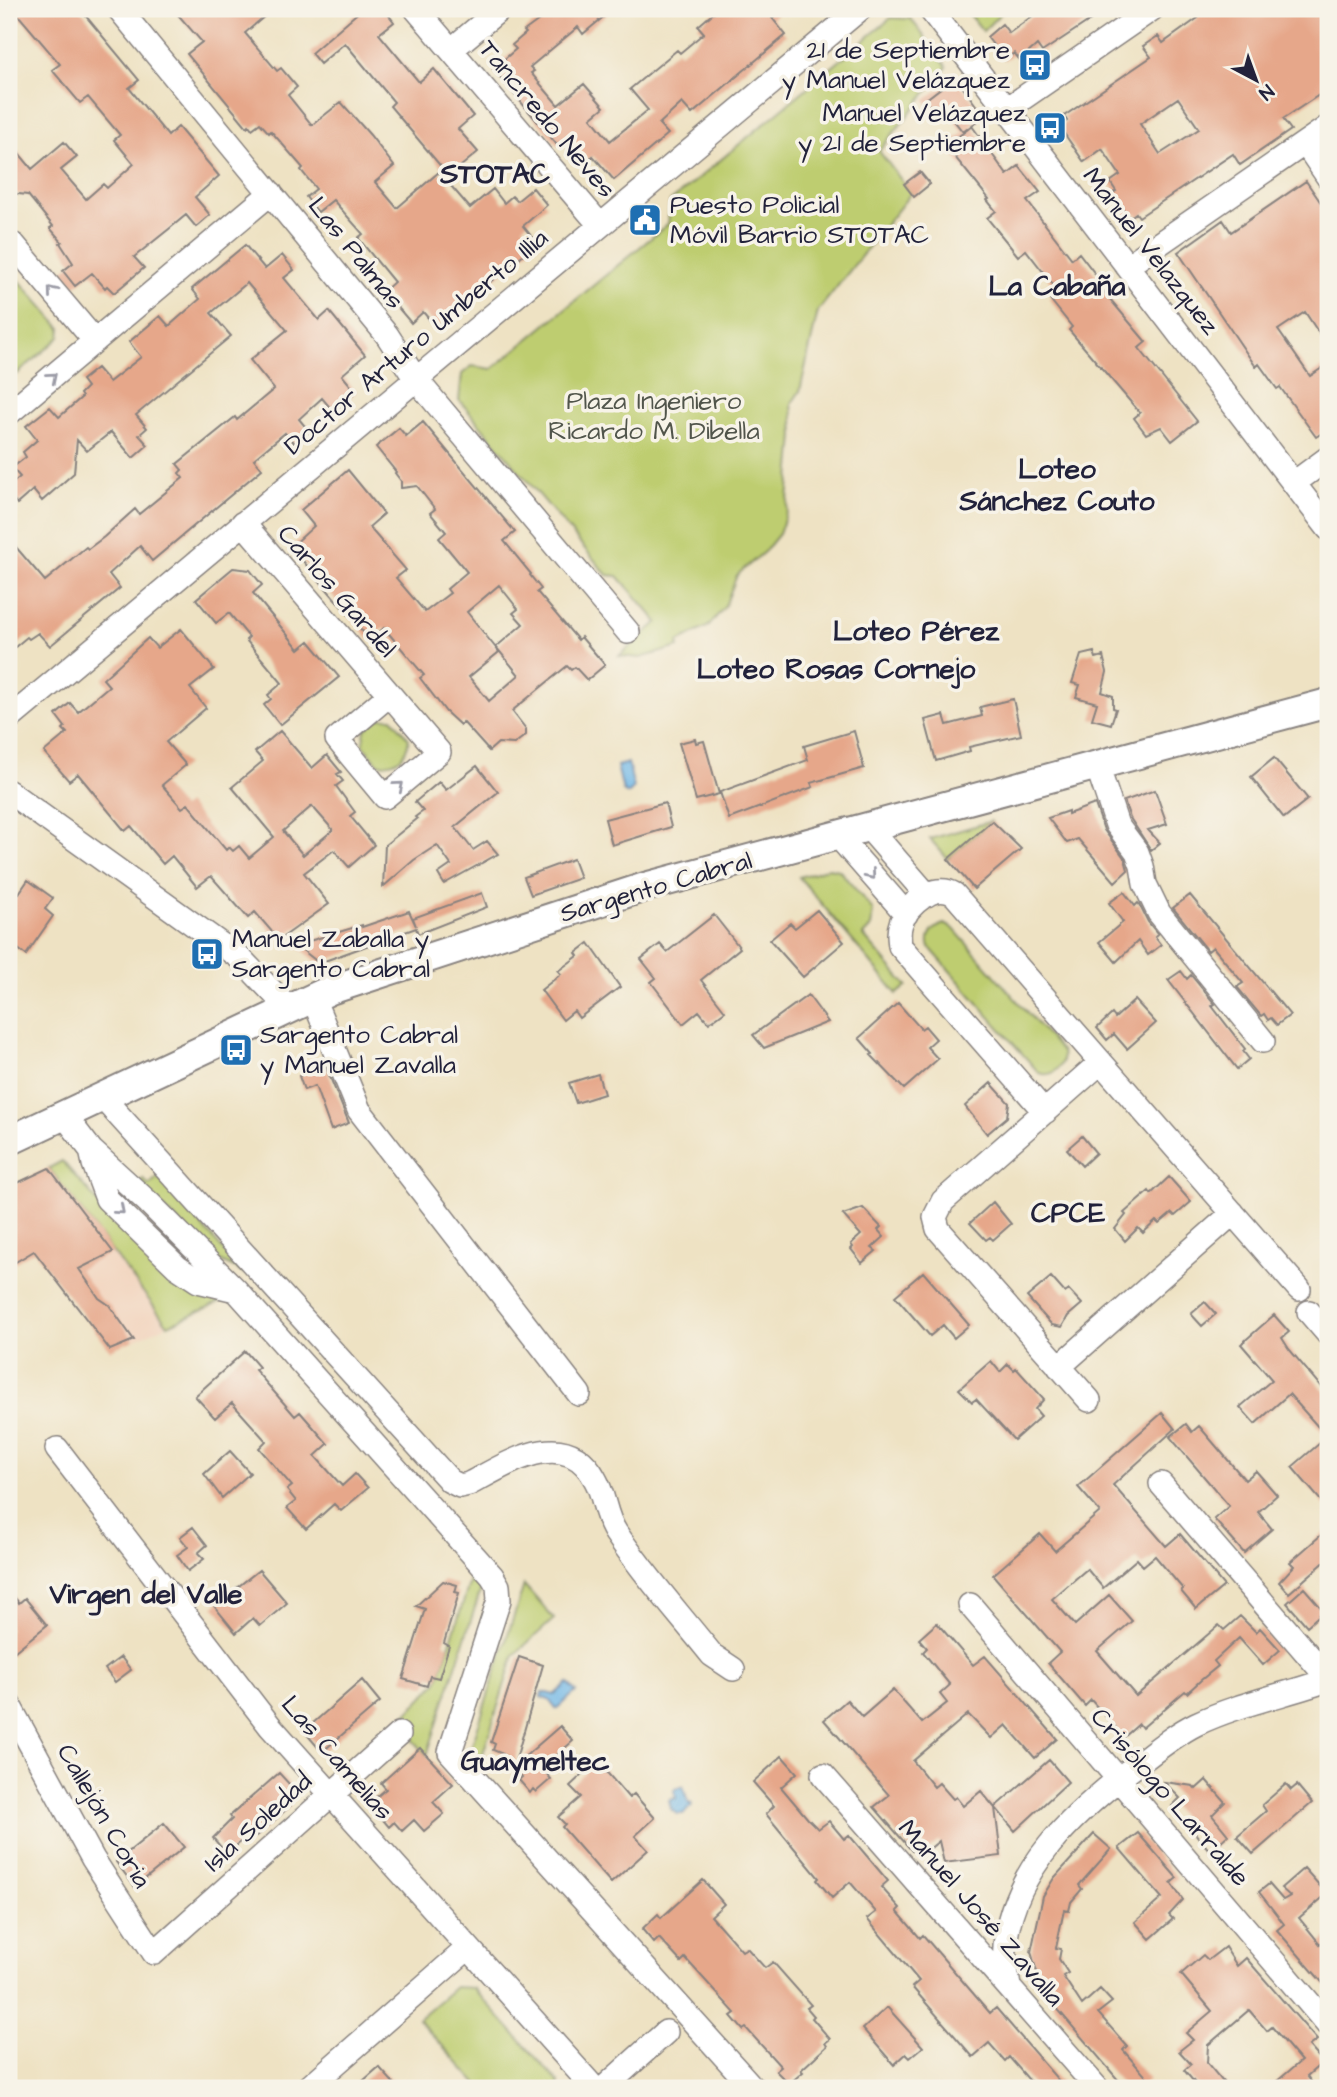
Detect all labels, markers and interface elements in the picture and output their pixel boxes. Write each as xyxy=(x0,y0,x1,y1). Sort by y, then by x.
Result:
street label: Tancredo Neves xyxy=(470,32,624,206)
place label: 21 de Septiembre y Manuel Velázquez xyxy=(782,32,1010,100)
bus stop icon: 21 de Septiembre y Manuel Velázquez xyxy=(1016,46,1054,84)
north arrow xyxy=(1222,46,1292,116)
text: N xyxy=(1253,78,1280,106)
place label: Manuel Velázquez y 21 de Septiembre xyxy=(798,95,1026,163)
bus stop icon: Manuel Velázquez y 21 de Septiembre xyxy=(1031,109,1069,147)
district label: STOTAC xyxy=(439,155,550,194)
street label: Manuel Velazquez xyxy=(1074,160,1228,342)
place label: Puesto Policial Móvil Barrio STOTAC xyxy=(670,187,929,253)
street label: Las Palmas xyxy=(299,189,413,317)
public building icon: Puesto Policial Móvil Barrio STOTAC xyxy=(626,201,664,239)
street label: Doctor Arturo Umberto Illia xyxy=(276,221,556,463)
district label: La Cabaña xyxy=(988,267,1126,306)
one-way arrow xyxy=(48,286,60,299)
one-way arrow xyxy=(43,373,56,385)
park label: Plaza Ingeniero Ricardo M. Dibella xyxy=(548,383,760,449)
district label: Loteo Sánchez Couto xyxy=(959,450,1155,521)
street label: Carlos Gardel xyxy=(269,517,405,665)
district label: Loteo Pérez xyxy=(833,612,1000,651)
district label: Loteo Rosas Cornejo xyxy=(697,650,976,689)
one-way arrow xyxy=(390,782,403,794)
street label: Sargento Cabral xyxy=(556,842,757,934)
one-way arrow xyxy=(863,866,875,879)
place label: Manuel Zaballa y Sargento Cabral xyxy=(232,921,430,989)
bus stop icon: Manuel Zaballa y Sargento Cabral xyxy=(188,935,226,973)
place label: Sargento Cabral y Manuel Zavalla xyxy=(260,1017,458,1085)
bus stop icon: Sargento Cabral y Manuel Zavalla xyxy=(217,1031,255,1069)
district label: CPCE xyxy=(1031,1194,1105,1233)
one-way arrow xyxy=(111,1202,124,1214)
district label: Virgen del Valle xyxy=(49,1575,242,1616)
street label: Las Camelias xyxy=(273,1688,401,1828)
street label: Crisólogo Larralde xyxy=(1081,1700,1258,1895)
street label: Callejón Coria xyxy=(48,1737,160,1895)
district label: Guaymeltec xyxy=(461,1742,610,1784)
street label: Isla Soledad xyxy=(196,1764,320,1880)
street label: Manuel José Zavalla xyxy=(890,1812,1072,2014)

